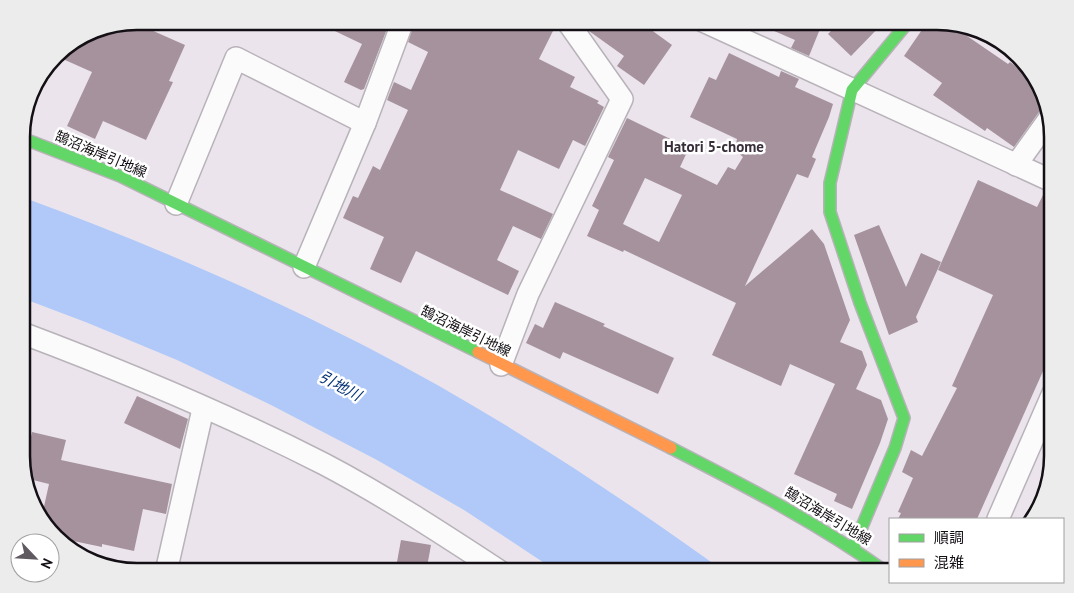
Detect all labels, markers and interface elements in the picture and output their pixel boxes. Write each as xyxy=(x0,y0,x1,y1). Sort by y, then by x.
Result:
street label: 鵠沼海岸引地線 xyxy=(52,127,150,181)
district label: Hatori 5-chome xyxy=(664,137,764,156)
street label: 鵠沼海岸引地線 xyxy=(418,301,514,361)
water label: 引地川 xyxy=(316,367,366,405)
street label: 鵠沼海岸引地線 xyxy=(781,483,875,549)
legend xyxy=(889,518,1064,583)
text: 順調 xyxy=(934,528,964,547)
north arrow xyxy=(10,533,60,583)
text: 混雑 xyxy=(934,553,964,572)
text: N xyxy=(37,556,57,571)

